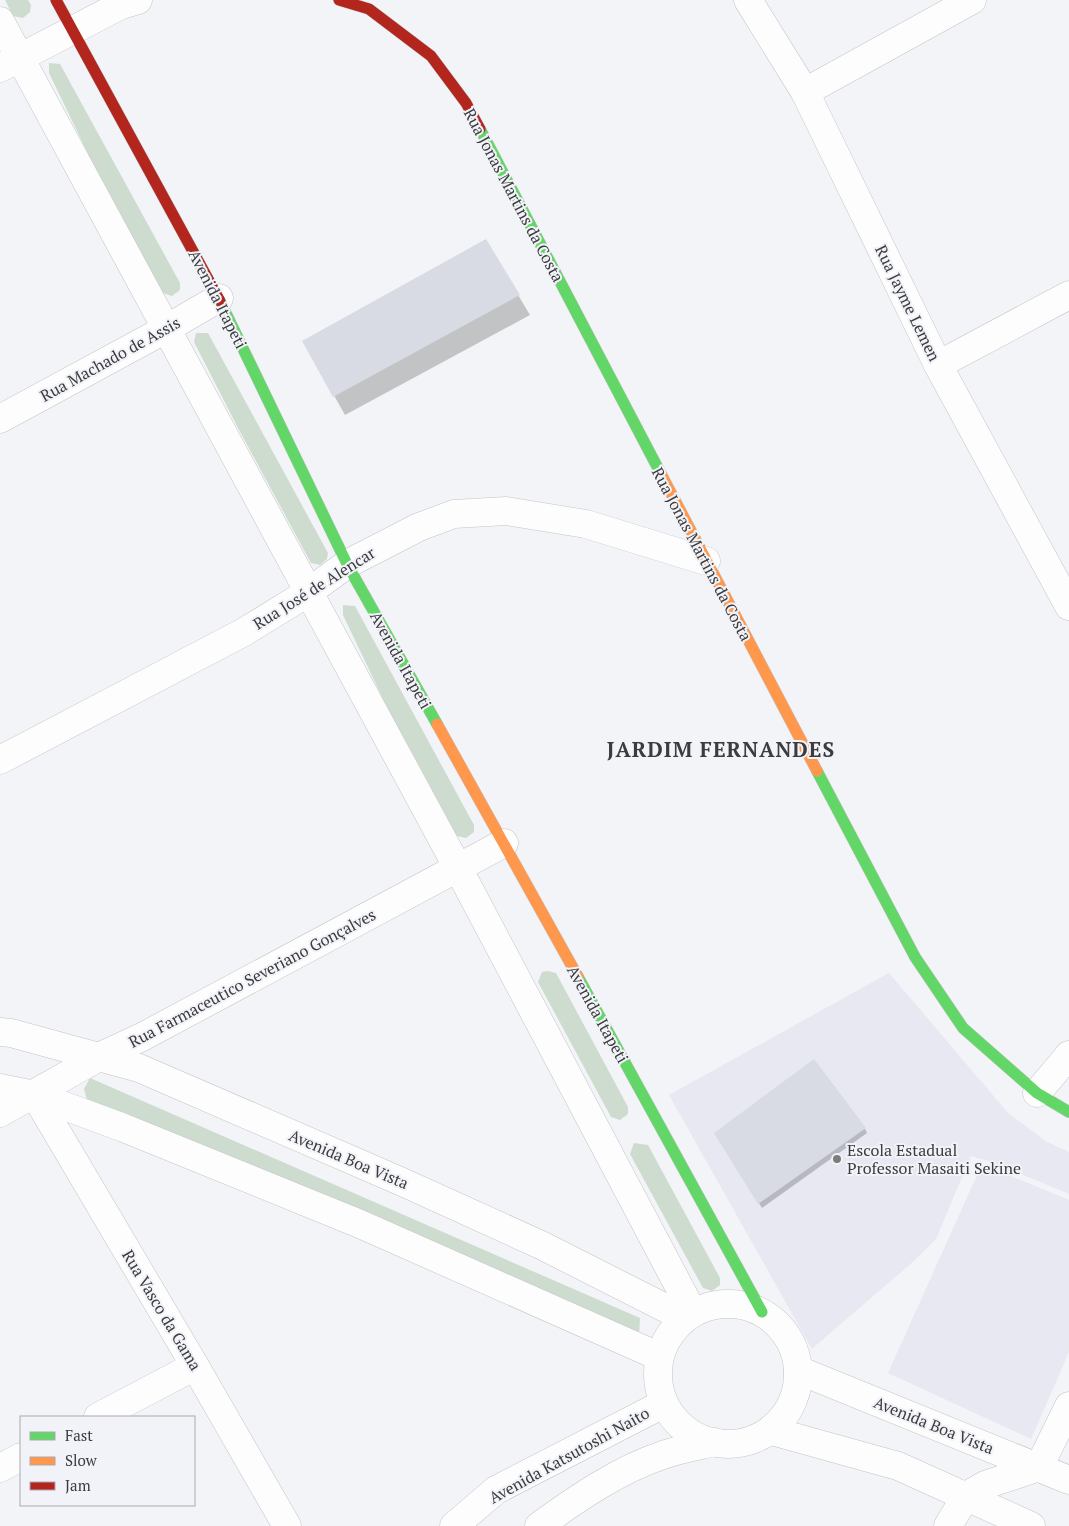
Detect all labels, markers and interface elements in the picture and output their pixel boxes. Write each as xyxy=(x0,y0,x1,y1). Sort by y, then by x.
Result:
street label: Rua Jonas Martins da Costa xyxy=(459,104,569,286)
street label: Rua Jayme Lemen xyxy=(870,241,946,365)
street label: Avenida Itapeti xyxy=(184,246,252,352)
street label: Rua Machado de Assis xyxy=(36,311,184,407)
street label: Rua Jonas Martins da Costa xyxy=(647,463,757,645)
street label: Rua José de Alencar xyxy=(249,541,380,634)
street label: Avenida Itapeti xyxy=(365,607,437,713)
district label: JARDIM FERNANDES xyxy=(607,735,835,763)
street label: Rua Farmaceutico Severiano Gonçalves xyxy=(124,903,380,1053)
street label: Avenida Itapeti xyxy=(562,961,634,1067)
street label: Avenida Boa Vista xyxy=(286,1124,412,1194)
place label: Escola Estadual Professor Masaiti Sekine xyxy=(847,1139,1021,1179)
marker: Escola Estadual Professor Masaiti Sekine xyxy=(831,1153,843,1165)
street label: Rua Vasco da Gama xyxy=(117,1246,207,1374)
street label: Avenida Boa Vista xyxy=(871,1391,997,1459)
street label: Avenida Katsutoshi Naito xyxy=(485,1402,653,1508)
legend xyxy=(20,1416,195,1506)
text: Fast xyxy=(65,1425,93,1445)
text: Slow xyxy=(65,1450,98,1470)
text: Jam xyxy=(65,1475,91,1495)

